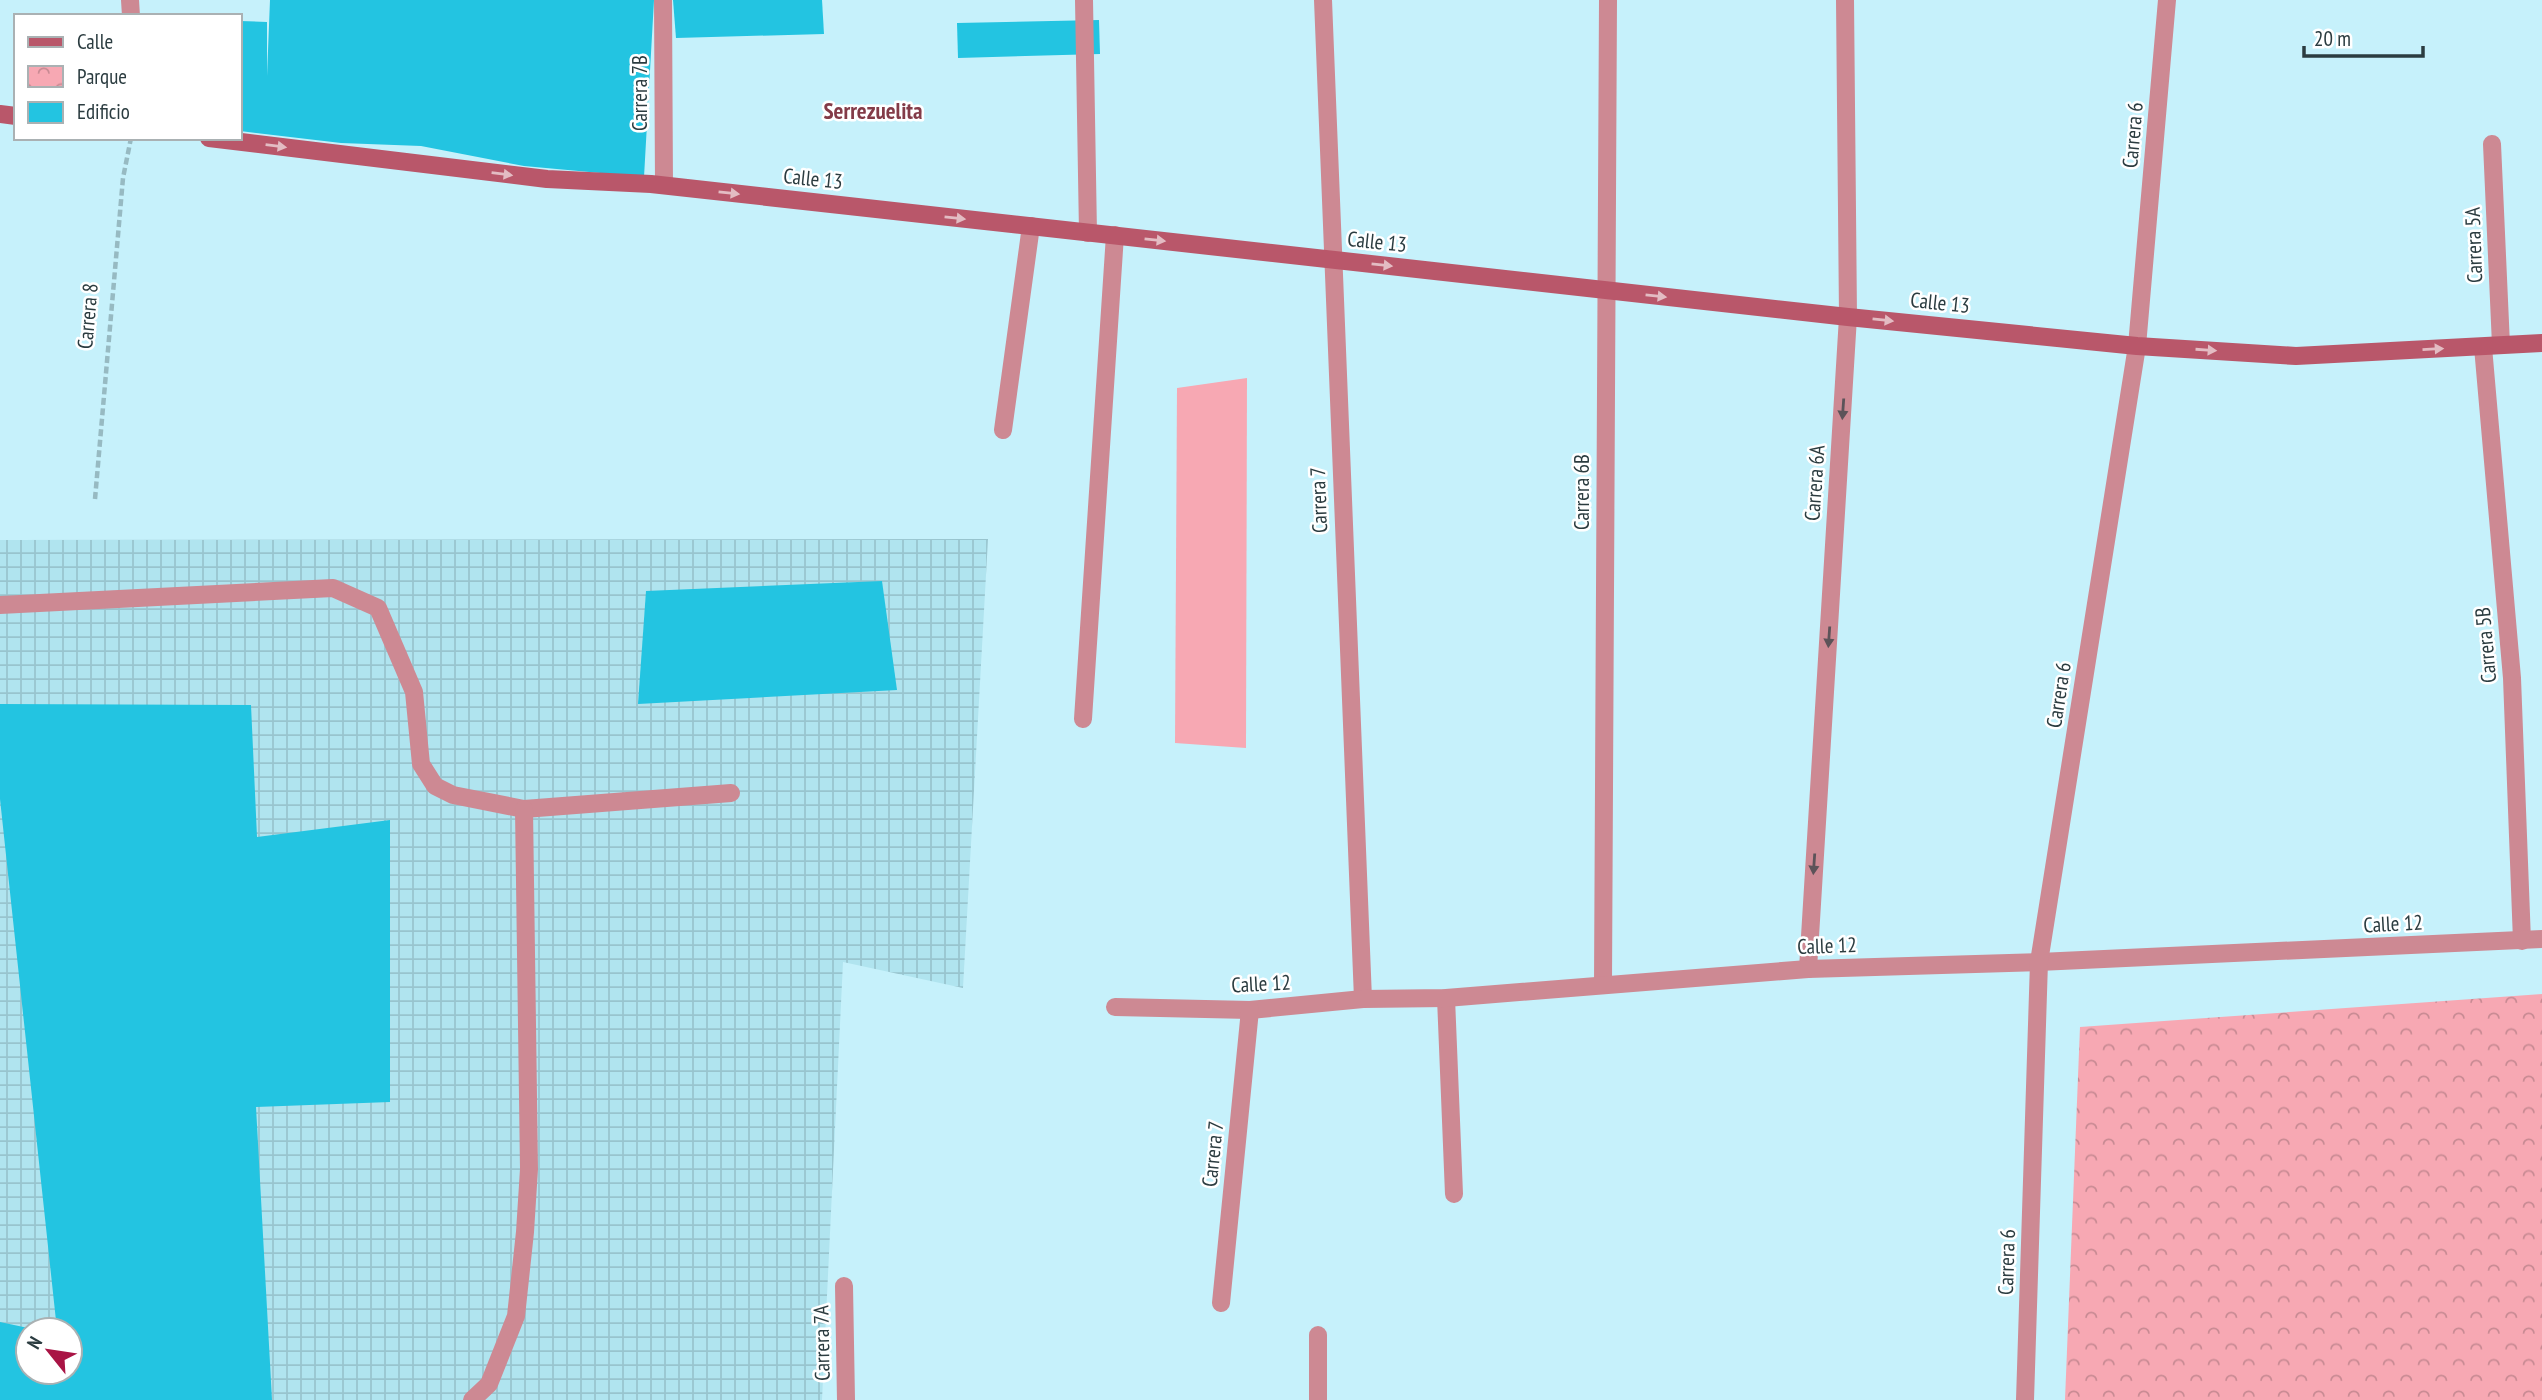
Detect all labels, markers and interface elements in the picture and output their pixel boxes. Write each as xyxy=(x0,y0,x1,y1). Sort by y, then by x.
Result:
legend xyxy=(14,14,242,140)
scale bar xyxy=(2304,14,2423,58)
text: 20 m xyxy=(2314,25,2351,52)
text: Calle xyxy=(77,28,113,55)
street label: Carrera 7B xyxy=(626,55,653,131)
text: Parque xyxy=(77,63,127,90)
district label: Serrezuelita xyxy=(823,96,923,125)
text: Edificio xyxy=(77,98,130,125)
street label: Carrera 6 xyxy=(2116,101,2149,169)
one-way arrow xyxy=(266,141,288,152)
street label: Calle 13 xyxy=(782,162,844,195)
one-way arrow xyxy=(491,168,513,179)
one-way arrow xyxy=(718,187,740,198)
street label: Carrera 5A xyxy=(2459,207,2488,283)
one-way arrow xyxy=(944,212,966,223)
street label: Calle 13 xyxy=(1346,225,1408,258)
one-way arrow xyxy=(1145,235,1167,246)
one-way arrow xyxy=(1371,260,1393,271)
street label: Carrera 8 xyxy=(71,282,104,350)
street label: Calle 13 xyxy=(1909,286,1971,319)
one-way arrow xyxy=(1646,290,1668,301)
one-way arrow xyxy=(1872,315,1894,326)
one-way arrow xyxy=(2422,344,2444,355)
one-way arrow xyxy=(2195,345,2217,356)
one-way arrow xyxy=(1837,399,1848,421)
street label: Carrera 6A xyxy=(1798,444,1831,522)
street label: Carrera 6B xyxy=(1568,454,1595,530)
street label: Carrera 7 xyxy=(1304,467,1333,533)
street label: Carrera 5B xyxy=(2469,606,2502,684)
one-way arrow xyxy=(1823,626,1834,648)
street label: Carrera 6 xyxy=(2040,660,2077,730)
one-way arrow xyxy=(1809,853,1820,875)
street label: Calle 12 xyxy=(2363,908,2423,939)
street label: Calle 12 xyxy=(1797,931,1857,960)
street label: Calle 12 xyxy=(1231,968,1291,999)
street label: Carrera 7 xyxy=(1196,1120,1229,1188)
street label: Carrera 6 xyxy=(1992,1229,2021,1295)
street label: Carrera 7A xyxy=(807,1305,836,1381)
north arrow xyxy=(14,1316,84,1386)
text: N xyxy=(21,1332,47,1353)

